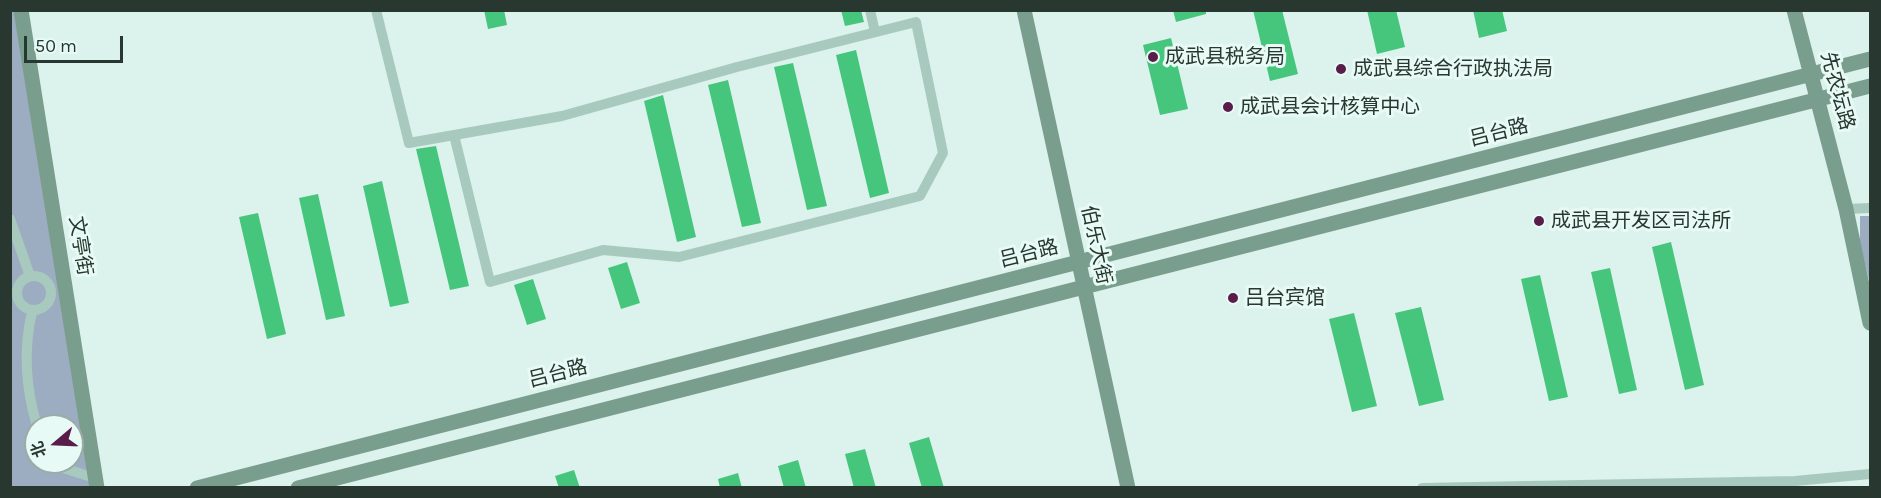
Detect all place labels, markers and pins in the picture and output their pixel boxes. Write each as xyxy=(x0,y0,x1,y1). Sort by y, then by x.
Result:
place label: 成武县税务局 xyxy=(1165,45,1285,69)
marker: 成武县税务局 xyxy=(1146,50,1160,64)
place label: 成武县综合行政执法局 xyxy=(1353,57,1553,81)
marker: 成武县综合行政执法局 xyxy=(1334,62,1348,76)
place label: 成武县会计核算中心 xyxy=(1240,95,1420,119)
marker: 成武县会计核算中心 xyxy=(1221,100,1235,114)
place label: 成武县开发区司法所 xyxy=(1551,209,1731,233)
marker: 成武县开发区司法所 xyxy=(1532,214,1546,228)
place label: 吕台宾馆 xyxy=(1245,286,1325,310)
marker: 吕台宾馆 xyxy=(1226,291,1240,305)

